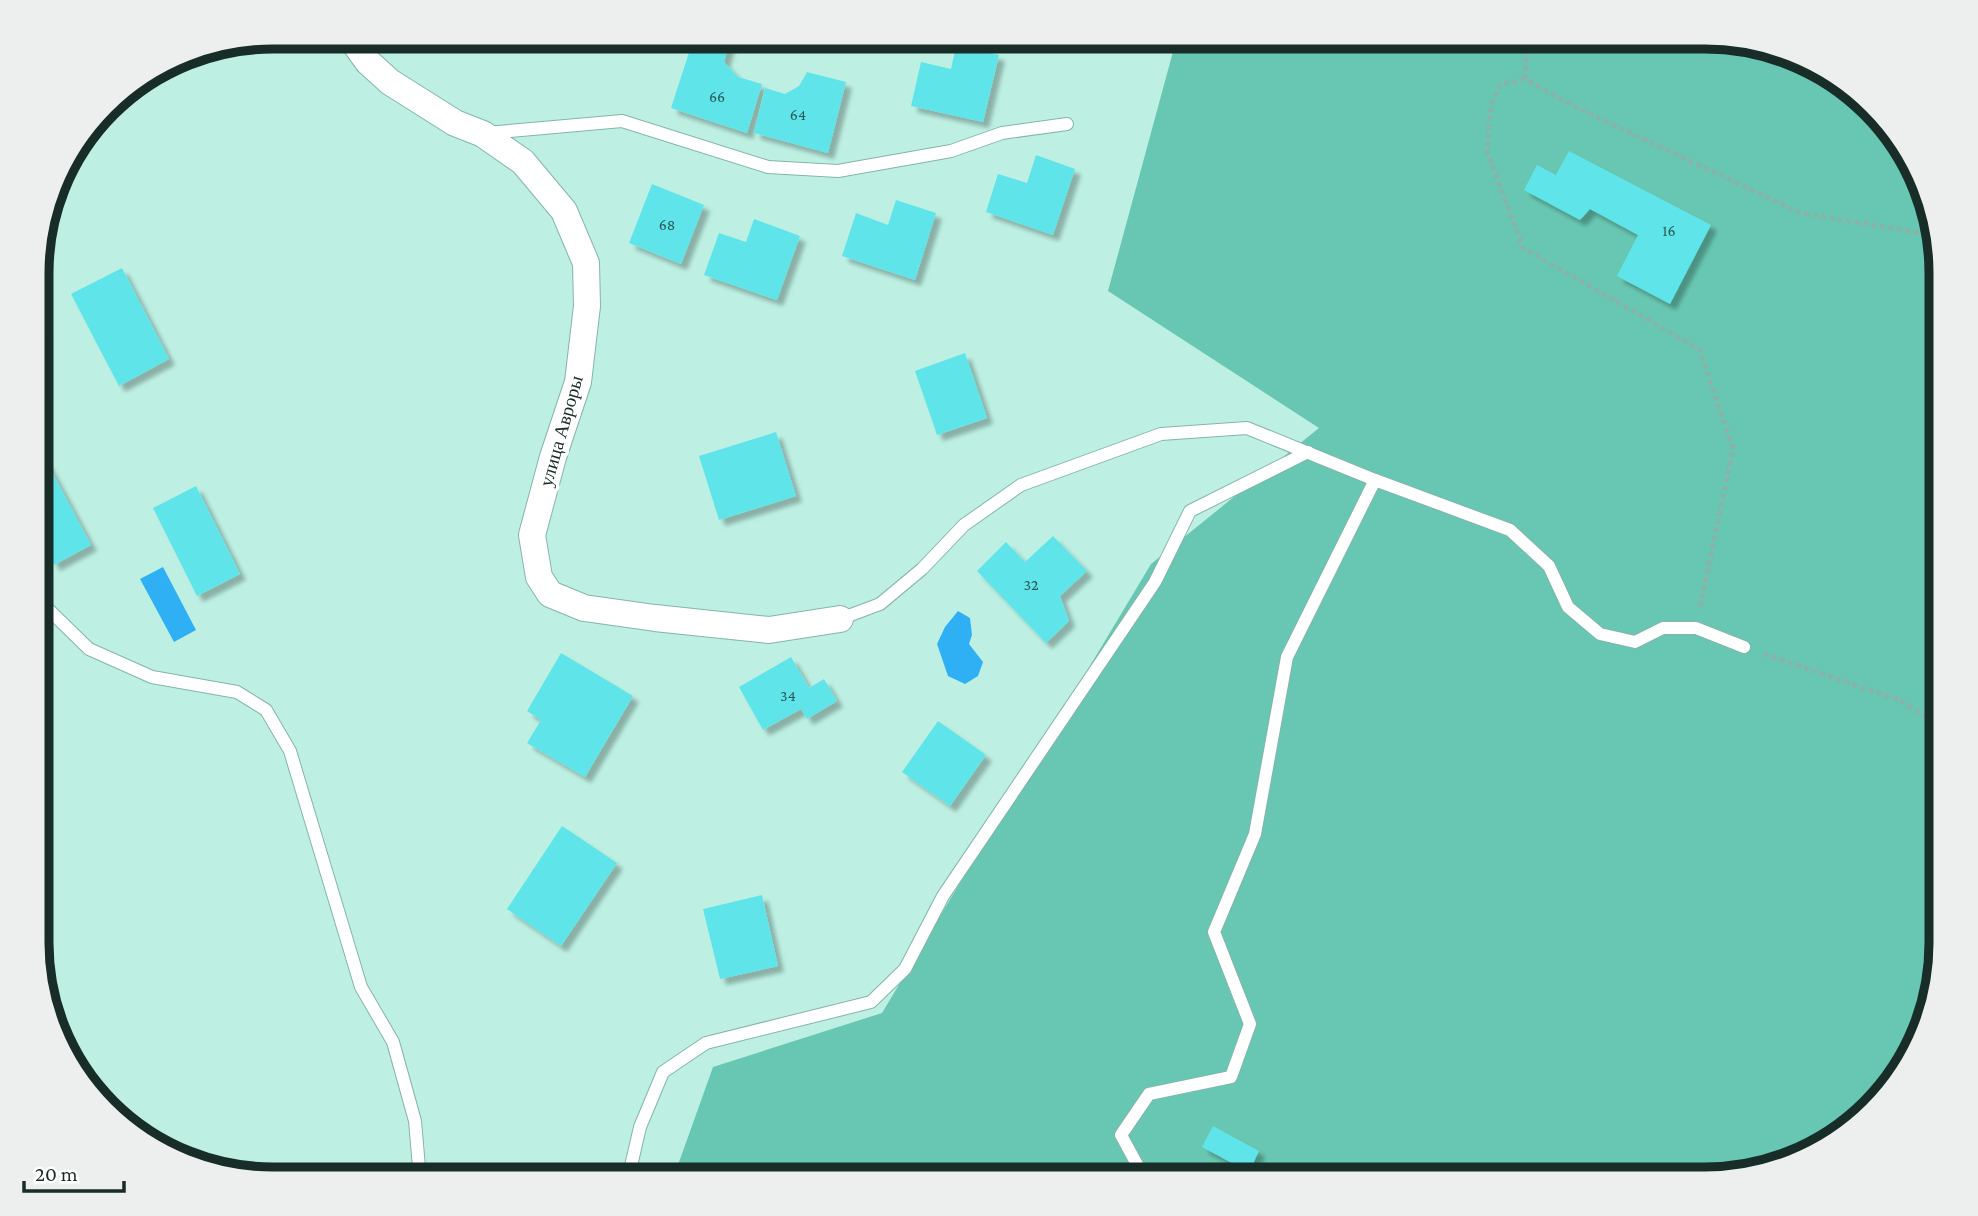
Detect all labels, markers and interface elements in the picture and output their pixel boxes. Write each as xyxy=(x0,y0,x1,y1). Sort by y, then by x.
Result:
house number: 66 xyxy=(709,88,725,105)
house number: 64 xyxy=(790,106,806,123)
house number: 68 xyxy=(659,216,675,233)
house number: 16 xyxy=(1662,222,1676,239)
street label: улица Авроры xyxy=(535,373,587,489)
house number: 32 xyxy=(1023,576,1039,593)
house number: 34 xyxy=(780,687,796,704)
scale bar xyxy=(24,1150,124,1194)
text: 20 m xyxy=(35,1162,78,1186)

